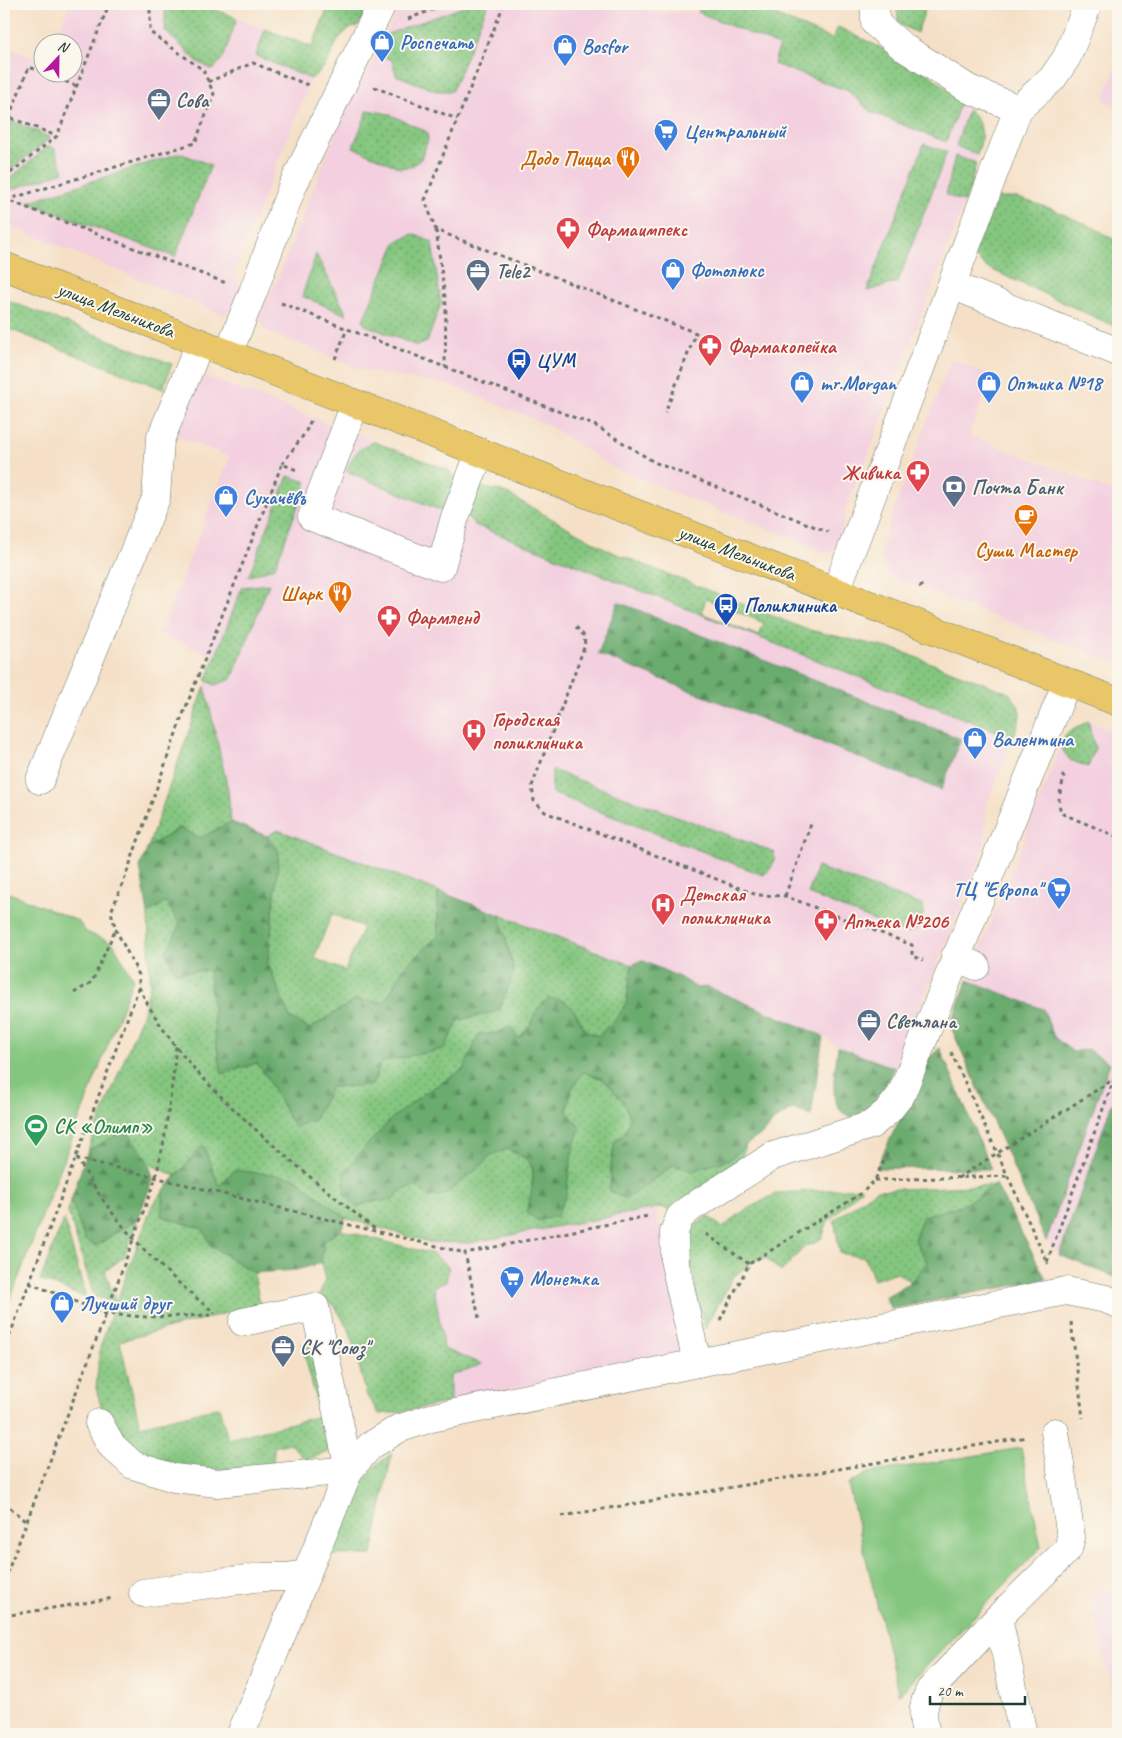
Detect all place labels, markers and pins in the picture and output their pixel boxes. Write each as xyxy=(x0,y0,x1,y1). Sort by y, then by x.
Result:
shop icon: Роспечать xyxy=(369,29,395,63)
place label: Роспечать xyxy=(400,30,474,55)
shop icon: Bosfor xyxy=(552,33,578,67)
place label: Bosfor xyxy=(582,34,630,59)
office icon: Сова xyxy=(146,87,172,121)
place label: Сова xyxy=(176,88,210,113)
supermarket icon: Центральный xyxy=(653,118,679,152)
place label: Центральный xyxy=(684,119,787,144)
restaurant icon: Додо Пицца xyxy=(615,145,641,179)
place label: Додо Пицца xyxy=(520,146,612,171)
pharmacy icon: Фармаимпекс xyxy=(555,216,581,250)
place label: Фармаимпекс xyxy=(586,217,688,242)
shop icon: Фотолюкс xyxy=(660,257,686,291)
office icon: Tele2 xyxy=(465,258,491,292)
place label: Фотолюкс xyxy=(690,258,765,283)
place label: Tele2 xyxy=(496,259,531,284)
pharmacy icon: Фармакопейка xyxy=(697,333,723,367)
place label: Фармакопейка xyxy=(728,334,838,359)
bus stop icon: ЦУМ xyxy=(506,347,532,381)
place label: ЦУМ xyxy=(536,348,577,373)
shop icon: mr.Morgan xyxy=(789,370,815,404)
shop icon: Оптика №18 xyxy=(976,370,1002,404)
place label: mr.Morgan xyxy=(820,371,898,396)
place label: Оптика №18 xyxy=(1006,371,1105,396)
pharmacy icon: Живика xyxy=(905,459,931,493)
place label: Живика xyxy=(842,460,902,485)
bank icon: Почта Банк xyxy=(941,474,967,508)
place label: Почта Банк xyxy=(972,475,1065,500)
shop icon: Сухачёвъ xyxy=(213,484,239,518)
place label: Сухачёвъ xyxy=(244,485,307,510)
cafe icon: Суши Мастер xyxy=(1013,503,1039,537)
place label: Суши Мастер xyxy=(975,538,1078,563)
restaurant icon: Шарк xyxy=(327,580,353,614)
place label: Шарк xyxy=(281,581,324,606)
bus stop icon: Поликлиника xyxy=(713,592,739,626)
place label: Поликлиника xyxy=(744,593,837,618)
pharmacy icon: Фармленд xyxy=(376,604,402,638)
place label: Фармленд xyxy=(406,605,481,630)
place label: Городская поликлиника xyxy=(492,707,583,755)
hospital icon: Городская поликлиника xyxy=(461,718,487,752)
shop icon: Валентина xyxy=(962,726,988,760)
place label: Валентина xyxy=(992,727,1075,752)
supermarket icon: ТЦ "Европа" xyxy=(1046,876,1072,910)
place label: ТЦ "Европа" xyxy=(953,877,1046,902)
place label: Детская поликлиника xyxy=(680,882,771,930)
hospital icon: Детская поликлиника xyxy=(650,892,676,926)
pharmacy icon: Аптека №206 xyxy=(813,908,839,942)
place label: Аптека №206 xyxy=(844,909,950,934)
office icon: Светлана xyxy=(856,1008,882,1042)
place label: Светлана xyxy=(886,1009,958,1034)
sports icon: СК «Олимп» xyxy=(23,1113,49,1147)
place label: СК «Олимп» xyxy=(54,1114,154,1139)
supermarket icon: Монетка xyxy=(499,1265,525,1299)
place label: Монетка xyxy=(530,1266,600,1291)
shop icon: Лучший друг xyxy=(49,1290,75,1324)
place label: Лучший друг xyxy=(80,1291,174,1316)
office icon: СК "Союз" xyxy=(270,1334,296,1368)
place label: СК "Союз" xyxy=(300,1335,374,1361)

